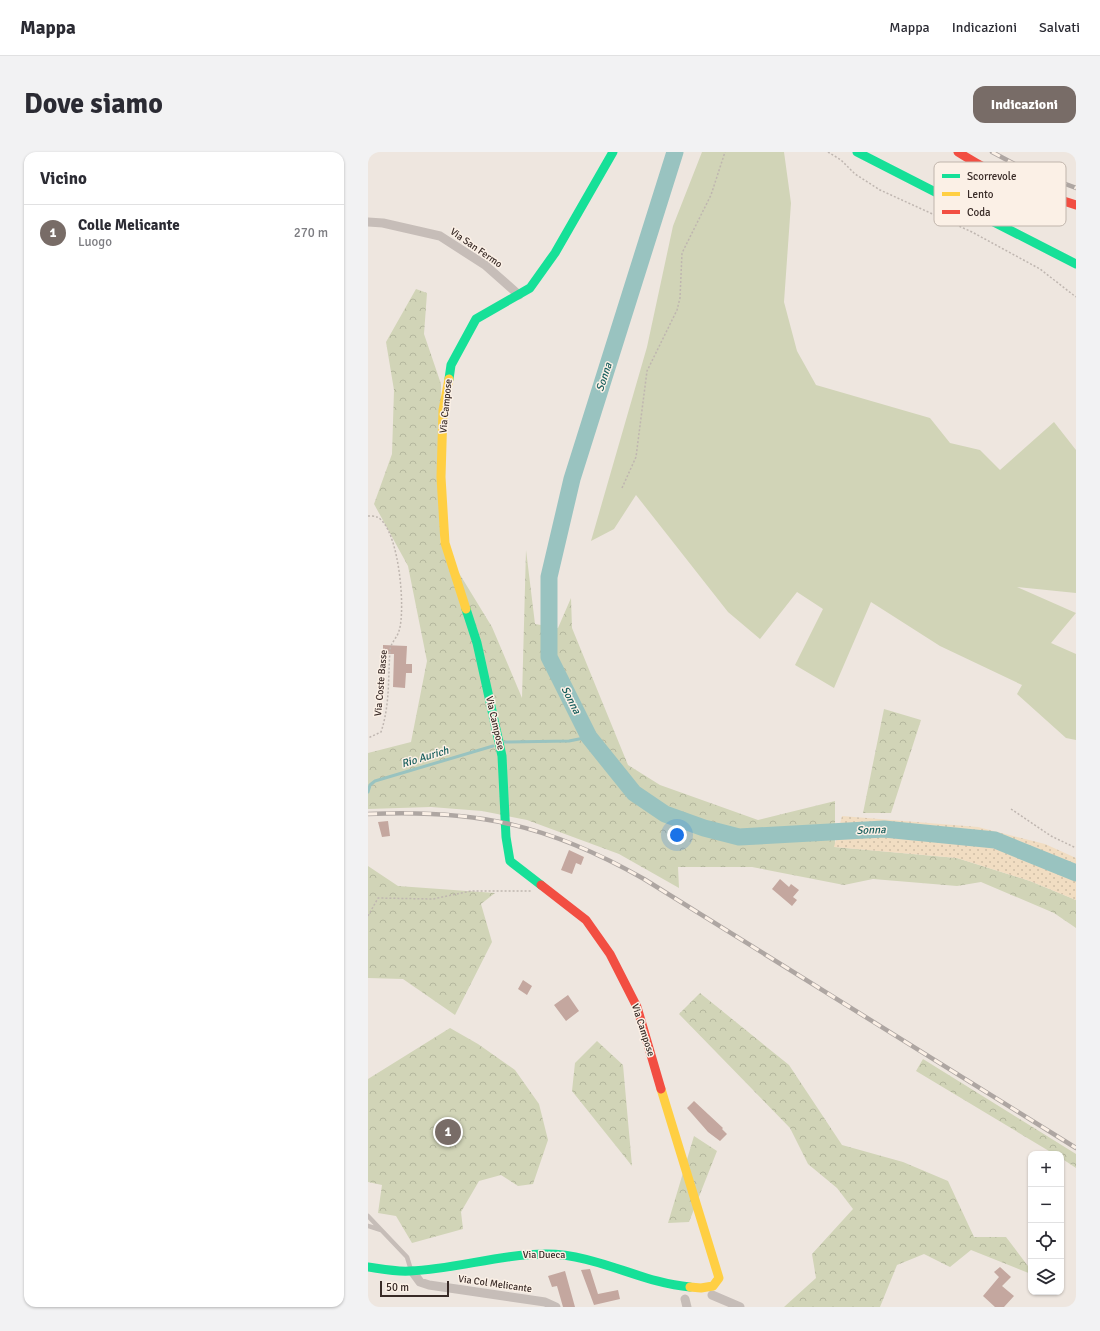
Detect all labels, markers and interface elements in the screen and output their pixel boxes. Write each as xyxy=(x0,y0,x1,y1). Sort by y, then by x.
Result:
text: Mappa xyxy=(20,16,76,40)
text: Mappa xyxy=(889,19,930,36)
text: Indicazioni xyxy=(952,19,1017,36)
text: Salvati xyxy=(1039,19,1080,36)
button: Indicazioni xyxy=(973,86,1076,123)
text: Dove siamo xyxy=(24,87,163,121)
legend xyxy=(934,162,1066,226)
text: Vicino xyxy=(40,168,87,189)
text: Scorrevole xyxy=(967,170,1016,183)
text: Lento xyxy=(967,188,994,201)
text: Coda xyxy=(967,206,991,219)
text: Colle Melicante xyxy=(78,216,180,234)
text: 1 xyxy=(49,225,57,241)
text: 270 m xyxy=(294,225,328,241)
street label: Via San Fermo xyxy=(448,226,504,270)
text: Luogo xyxy=(78,234,112,250)
water label: Sonna xyxy=(593,361,615,393)
street label: Via Campose xyxy=(437,378,455,434)
street label: Via Coste Basse xyxy=(372,649,390,717)
water label: Sonna xyxy=(559,684,584,716)
street label: Via Campose xyxy=(483,695,507,751)
water label: Rio Aurich xyxy=(400,743,451,770)
water label: Sonna xyxy=(856,823,886,837)
your location xyxy=(667,825,687,845)
street label: Via Campose xyxy=(629,1002,657,1058)
pin: 1 xyxy=(435,1117,461,1147)
map controls xyxy=(1028,1151,1064,1295)
button: + xyxy=(1028,1151,1064,1187)
button: − xyxy=(1028,1187,1064,1223)
button: locate xyxy=(1028,1223,1064,1259)
street label: Via Dueca xyxy=(523,1249,565,1261)
button: layers xyxy=(1028,1259,1064,1295)
street label: Via Col Melicante xyxy=(457,1273,533,1295)
scale bar xyxy=(380,1279,449,1298)
text: 50 m xyxy=(386,1281,409,1294)

